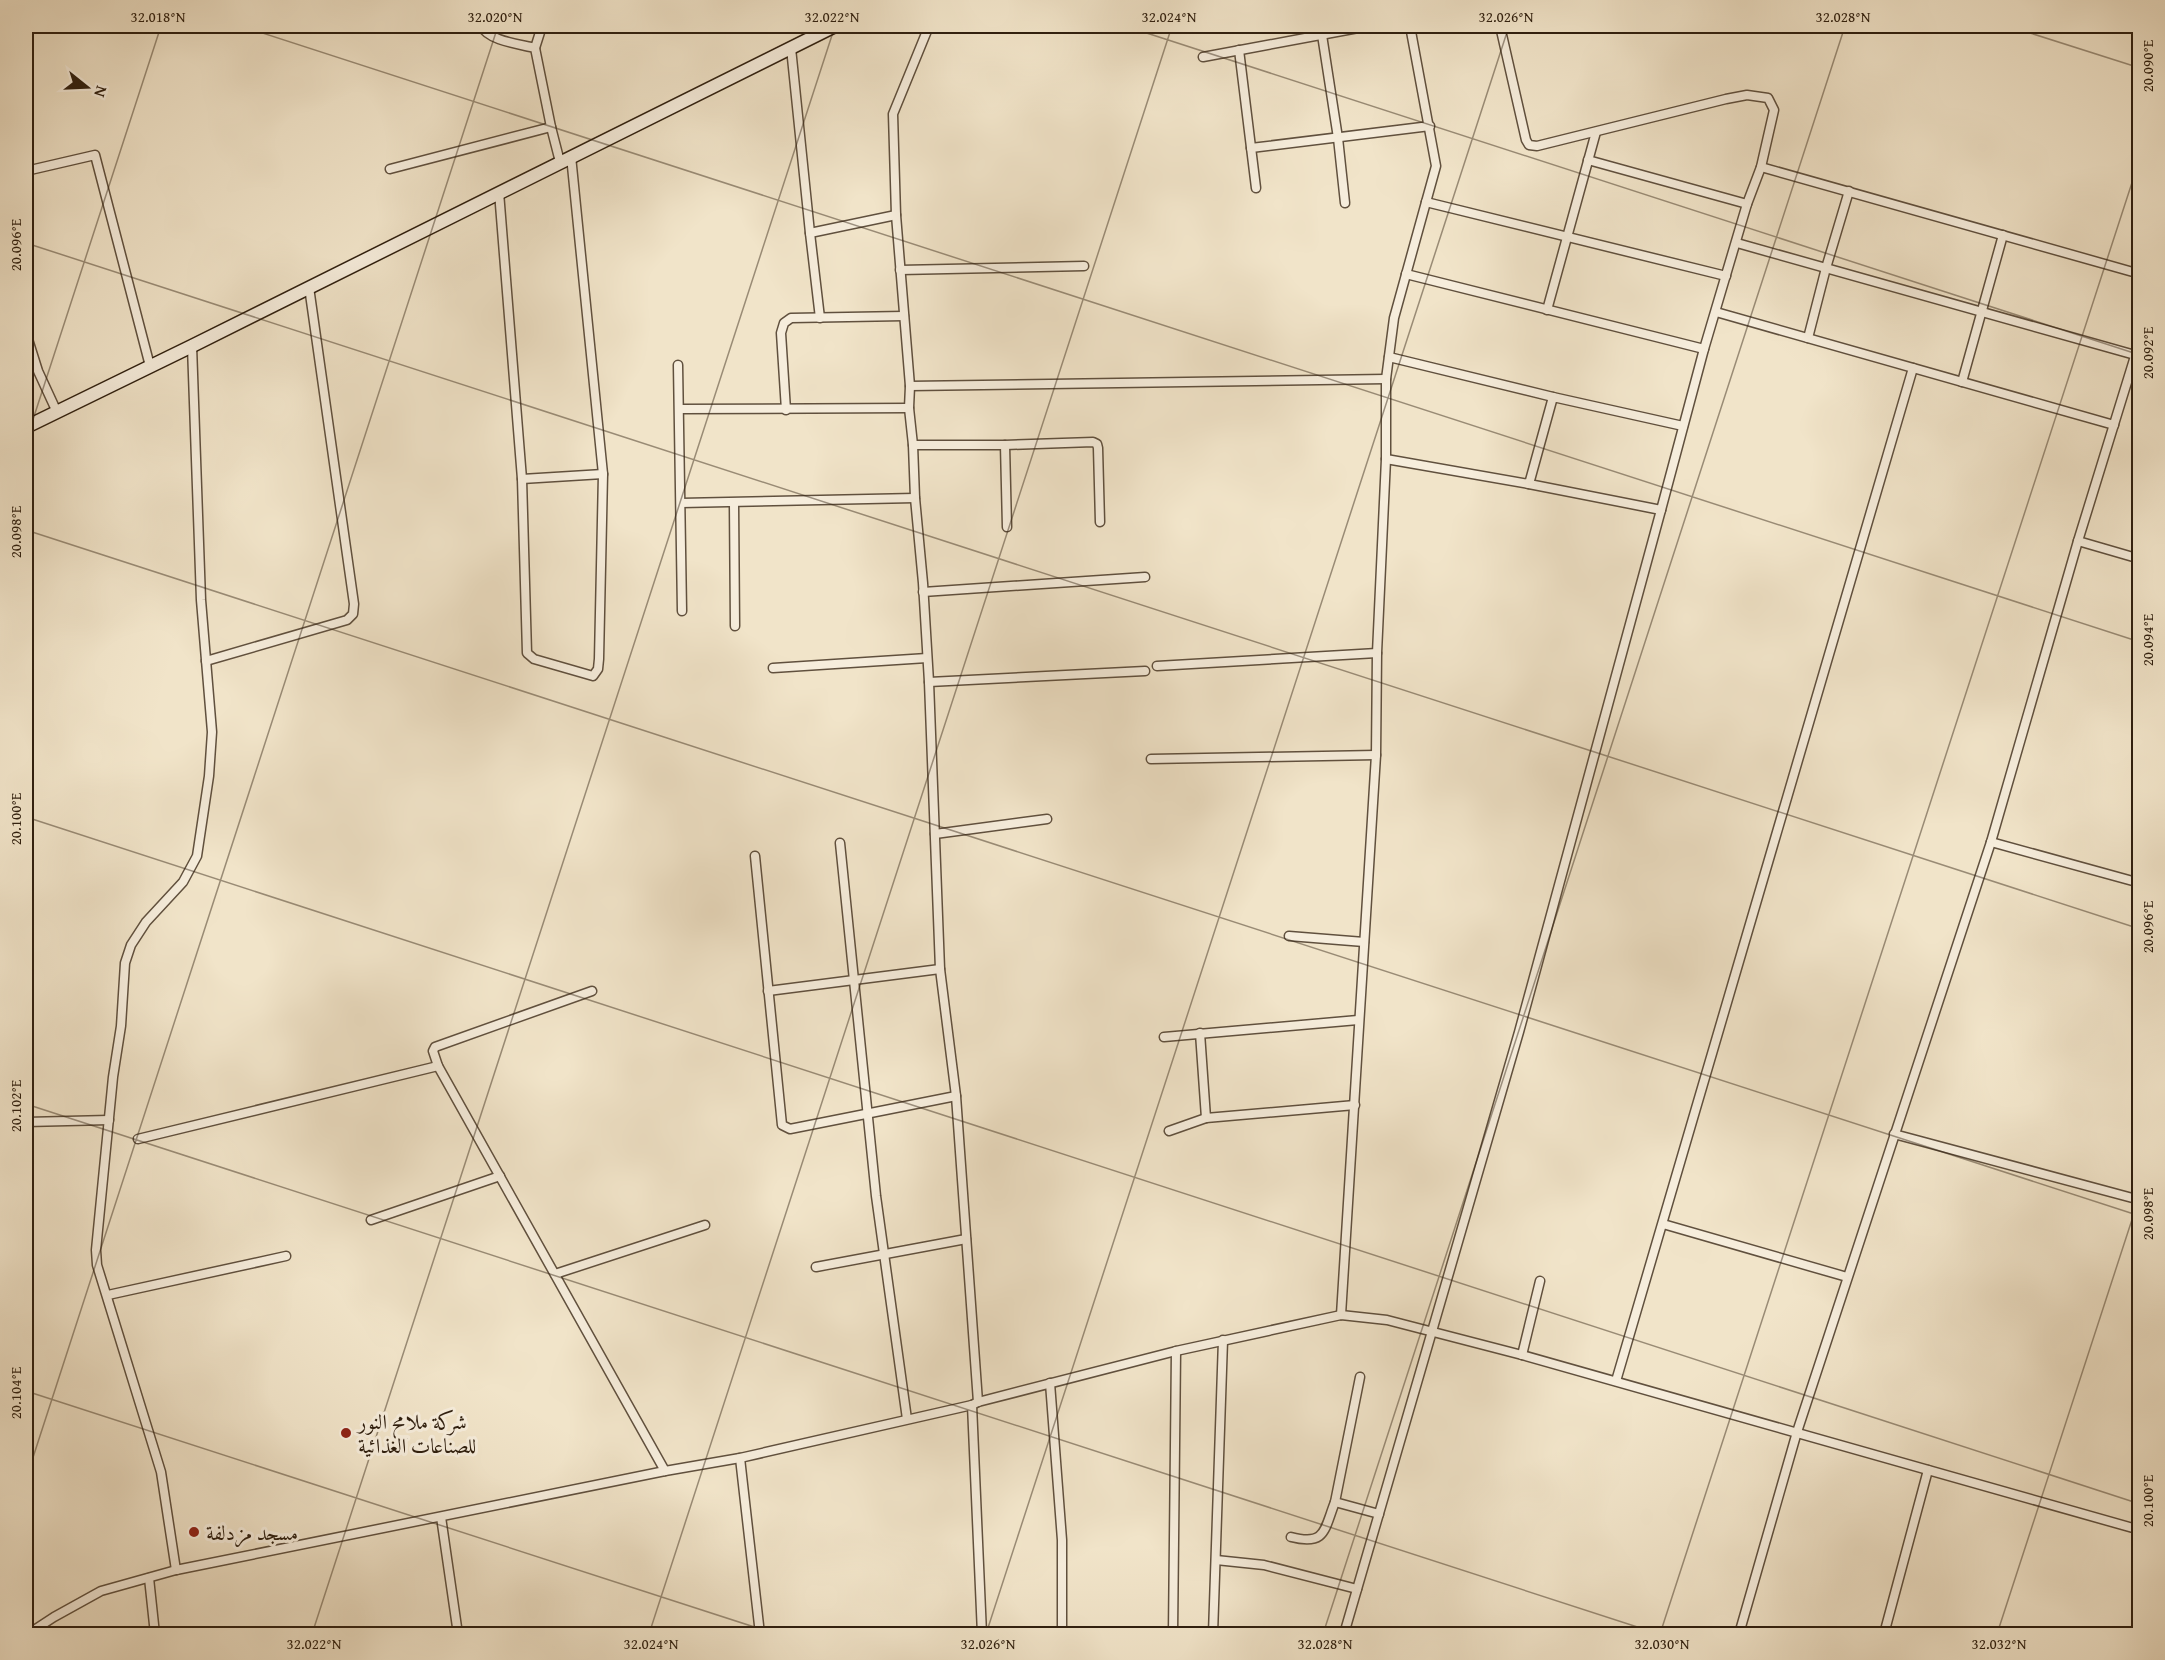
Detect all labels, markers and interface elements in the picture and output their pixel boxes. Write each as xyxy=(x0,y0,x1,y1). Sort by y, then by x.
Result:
text: 32.018°N xyxy=(131,6,186,27)
text: 32.020°N xyxy=(468,6,523,27)
text: 32.022°N xyxy=(805,6,860,27)
text: 32.024°N xyxy=(1142,6,1197,27)
text: 32.026°N xyxy=(1479,6,1534,27)
text: 32.028°N xyxy=(1816,6,1871,27)
text: 20.090°E xyxy=(2137,39,2158,92)
north arrow xyxy=(57,57,117,117)
text: N xyxy=(88,83,114,101)
text: 20.096°E xyxy=(5,218,26,271)
text: 20.092°E xyxy=(2137,326,2158,379)
text: 20.098°E xyxy=(5,505,26,558)
text: 20.094°E xyxy=(2137,613,2158,666)
text: 20.100°E xyxy=(5,792,26,845)
text: 20.096°E xyxy=(2137,900,2158,953)
text: 20.102°E xyxy=(5,1079,26,1132)
text: 20.098°E xyxy=(2137,1187,2158,1240)
text: 20.104°E xyxy=(5,1366,26,1419)
place label: شركة ملامح النور للصناعات الغذائية xyxy=(356,1406,476,1461)
marker: شركة ملامح النور للصناعات الغذائية xyxy=(339,1426,353,1440)
text: 20.100°E xyxy=(2137,1474,2158,1527)
place label: مسجد مزدلفة xyxy=(206,1517,298,1548)
marker: مسجد مزدلفة xyxy=(187,1525,201,1539)
text: 32.022°N xyxy=(287,1633,342,1654)
text: 32.024°N xyxy=(624,1633,679,1654)
text: 32.026°N xyxy=(961,1633,1016,1654)
text: 32.028°N xyxy=(1298,1633,1353,1654)
text: 32.030°N xyxy=(1635,1633,1690,1654)
text: 32.032°N xyxy=(1972,1633,2027,1654)

